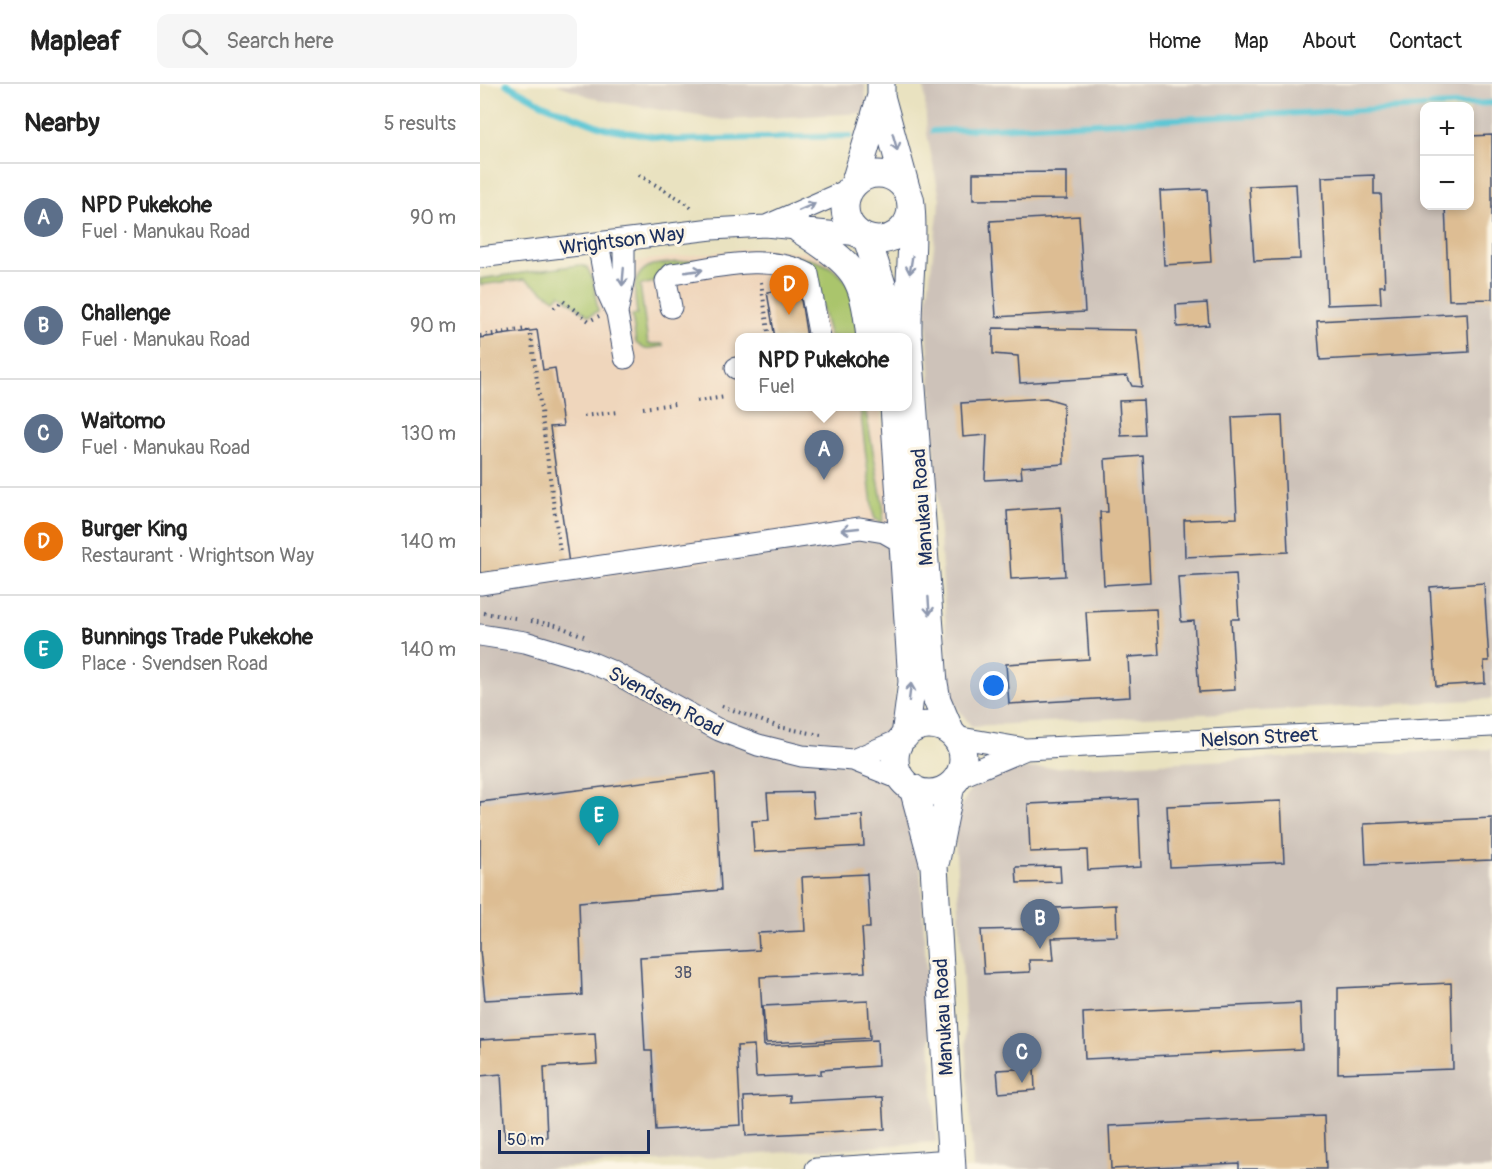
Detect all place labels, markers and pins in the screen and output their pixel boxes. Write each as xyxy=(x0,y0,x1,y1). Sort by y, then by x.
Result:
pin: D xyxy=(770,266,808,315)
pin: A xyxy=(804,430,844,480)
pin: E xyxy=(580,796,618,846)
pin: B xyxy=(1020,900,1060,949)
pin: C xyxy=(1002,1034,1042,1083)

